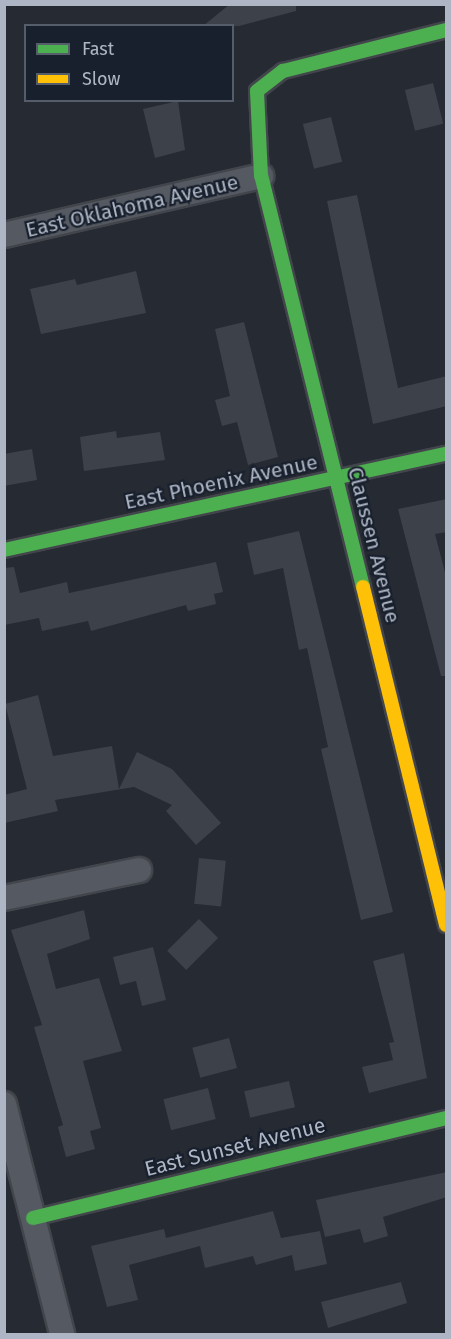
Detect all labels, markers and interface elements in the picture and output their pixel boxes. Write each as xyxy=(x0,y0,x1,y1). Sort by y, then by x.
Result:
legend xyxy=(24,24,234,102)
text: Fast xyxy=(82,38,114,60)
text: Slow xyxy=(82,68,120,90)
street label: East Oklahoma Avenue xyxy=(23,169,241,243)
street label: East Phoenix Avenue xyxy=(122,449,320,515)
street label: Claussen Avenue xyxy=(342,464,406,626)
street label: East Sunset Avenue xyxy=(142,1112,328,1182)

